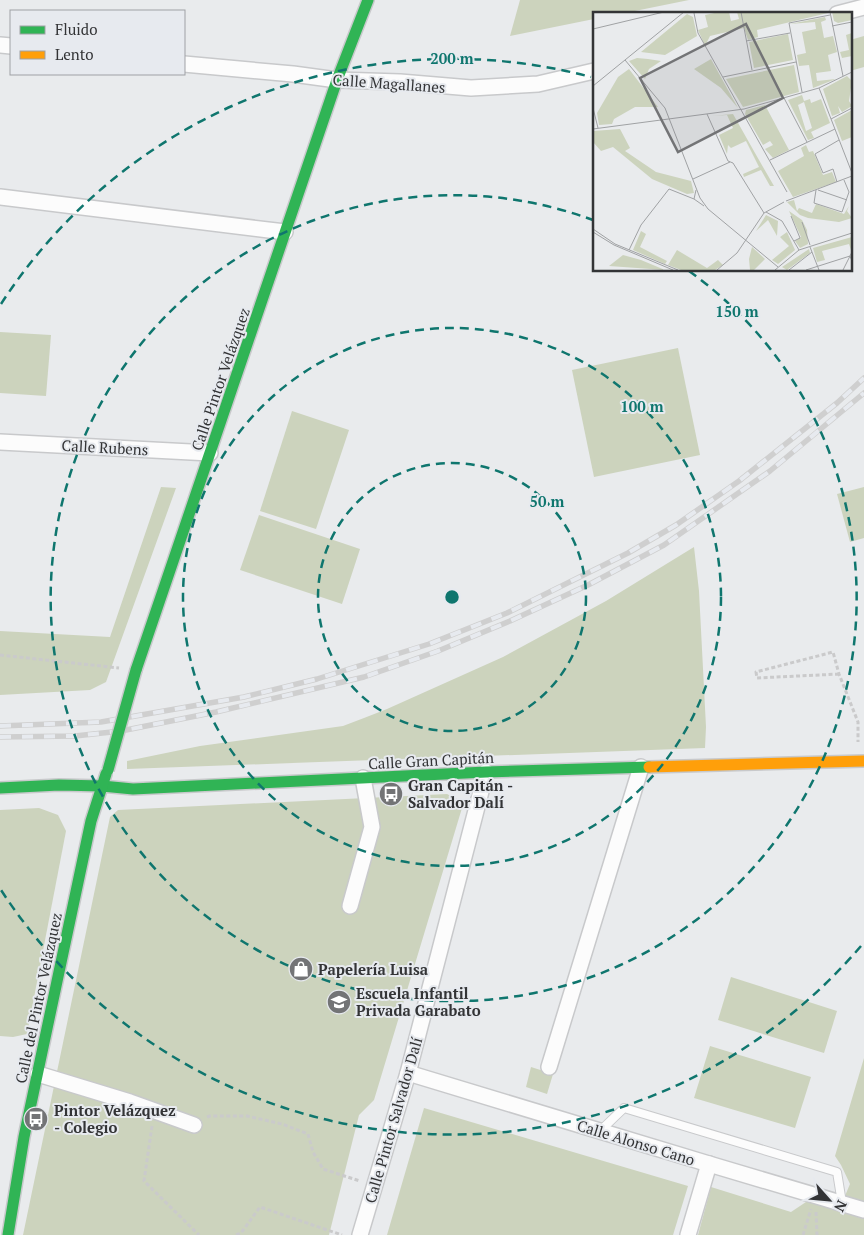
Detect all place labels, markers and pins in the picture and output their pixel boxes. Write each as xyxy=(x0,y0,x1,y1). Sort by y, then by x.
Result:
centre of rings xyxy=(443,588,461,606)
place label: Gran Capitán - Salvador Dalí xyxy=(408,775,513,812)
bus stop icon: Gran Capitán - Salvador Dalí xyxy=(378,781,404,807)
shop icon: Papelería Luisa xyxy=(288,956,314,982)
place label: Papelería Luisa xyxy=(318,959,429,979)
place label: Escuela Infantil Privada Garabato xyxy=(356,983,481,1020)
school or university icon: Escuela Infantil Privada Garabato xyxy=(326,989,352,1015)
place label: Pintor Velázquez - Colegio xyxy=(54,1100,176,1137)
bus stop icon: Pintor Velázquez - Colegio xyxy=(23,1106,49,1132)

